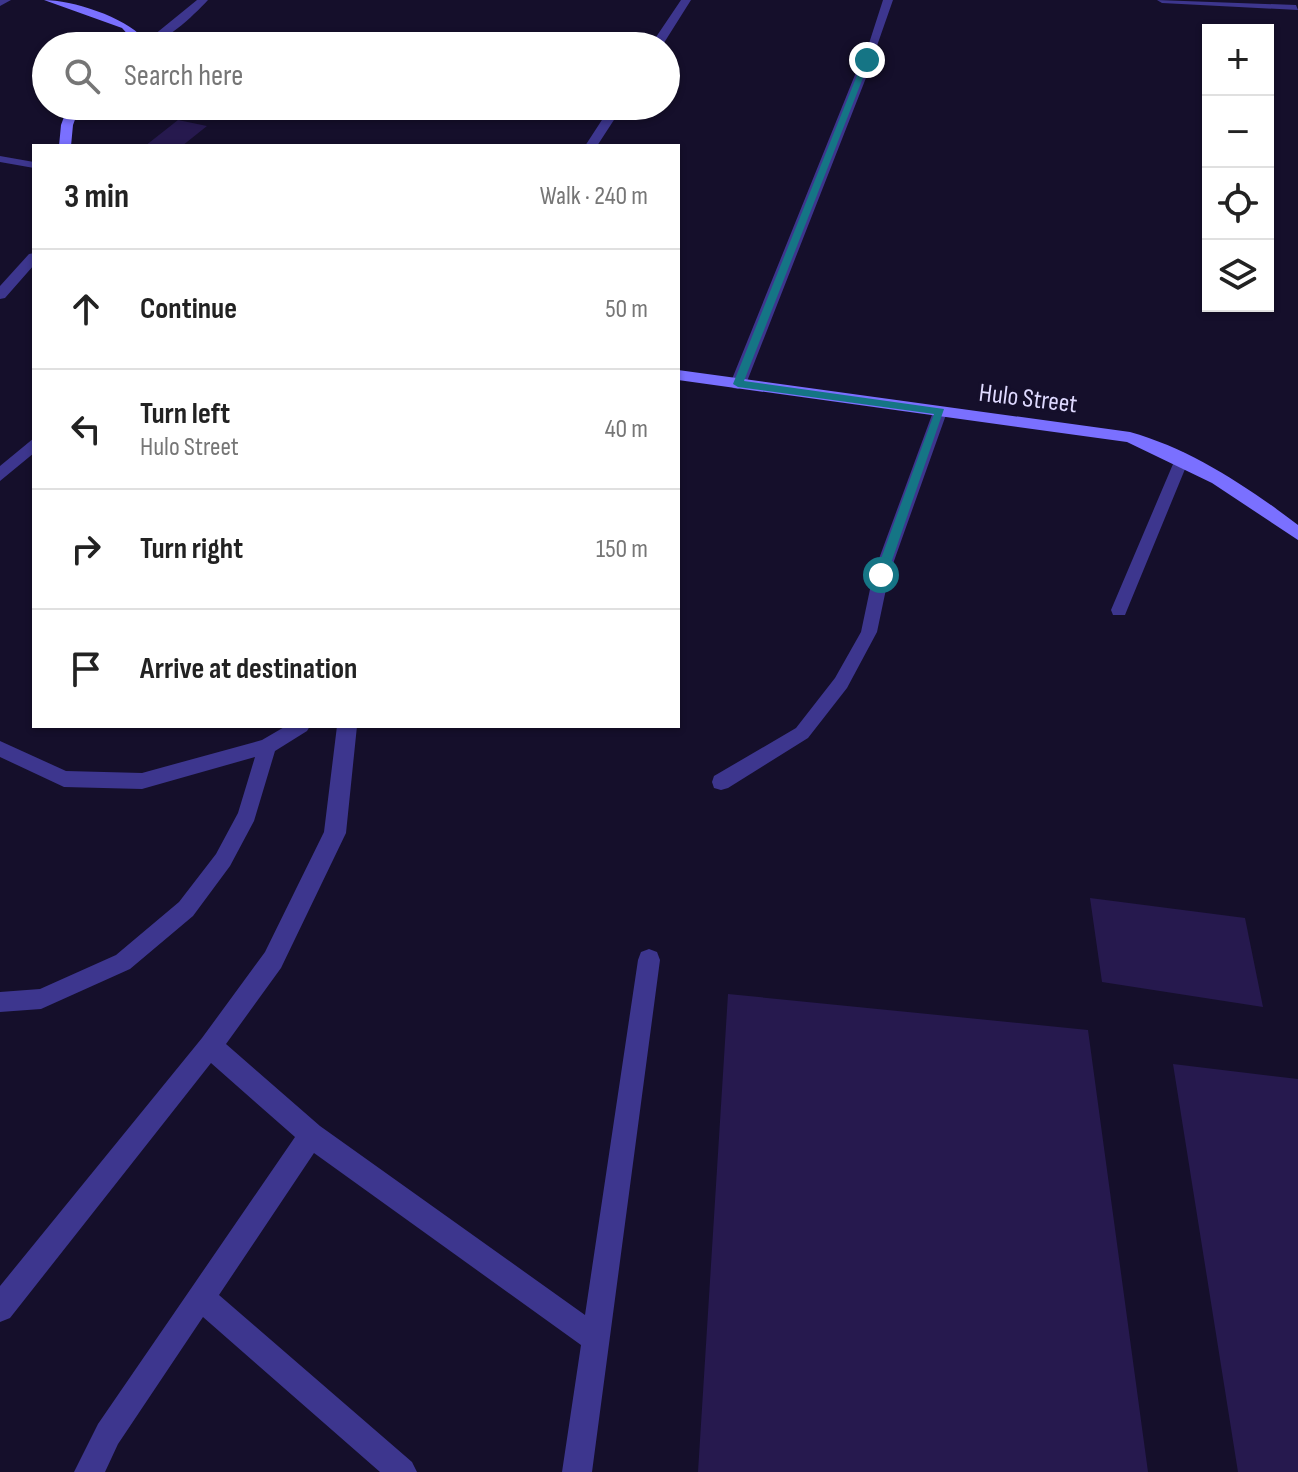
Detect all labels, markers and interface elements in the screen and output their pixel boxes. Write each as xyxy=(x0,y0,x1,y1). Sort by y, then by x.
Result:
map controls xyxy=(1202,24,1274,312)
button: + xyxy=(1202,24,1274,96)
search box xyxy=(32,32,680,120)
route end xyxy=(849,42,885,78)
icon: search xyxy=(60,54,104,98)
text: Search here xyxy=(124,58,243,94)
button: − xyxy=(1202,96,1274,168)
button: locate xyxy=(1202,168,1274,240)
text: 3 min xyxy=(64,176,129,217)
text: Walk · 240 m xyxy=(540,181,648,212)
button: layers xyxy=(1202,240,1274,312)
icon: ahead xyxy=(64,287,108,331)
text: Continue xyxy=(140,291,237,327)
text: 50 m xyxy=(605,294,648,325)
street label: Hulo Street xyxy=(977,378,1079,420)
text: Turn left xyxy=(140,396,230,432)
icon: left xyxy=(64,407,108,451)
text: 40 m xyxy=(605,414,648,445)
text: Hulo Street xyxy=(140,432,239,463)
icon: right xyxy=(64,527,108,571)
text: Turn right xyxy=(140,531,243,567)
text: 150 m xyxy=(596,534,648,565)
route start xyxy=(863,557,899,593)
icon: arrive xyxy=(64,647,108,691)
text: Arrive at destination xyxy=(140,651,357,687)

